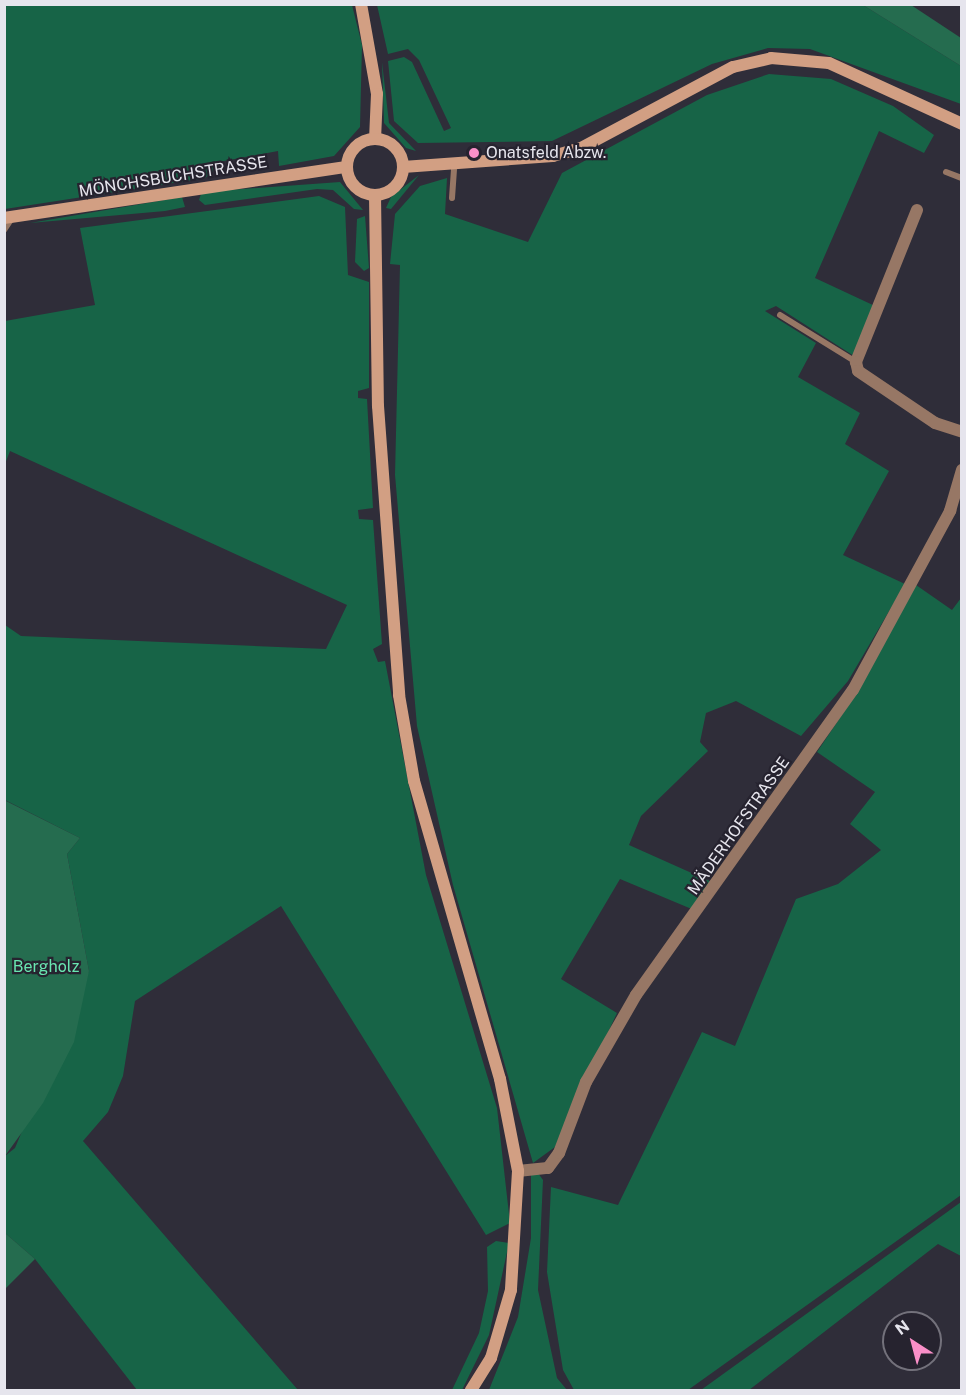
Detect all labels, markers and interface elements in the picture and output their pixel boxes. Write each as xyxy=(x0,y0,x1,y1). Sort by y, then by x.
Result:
place label: Onatsfeld Abzw. xyxy=(486,143,606,163)
marker: Onatsfeld Abzw. xyxy=(467,146,481,160)
street label: MÖNCHSBUCHSTRASSE xyxy=(77,153,269,201)
street label: MÄDERHOFSTRASSE xyxy=(684,753,794,899)
park label: Bergholz xyxy=(13,957,79,977)
north arrow xyxy=(882,1311,942,1371)
text: N xyxy=(892,1316,913,1339)

